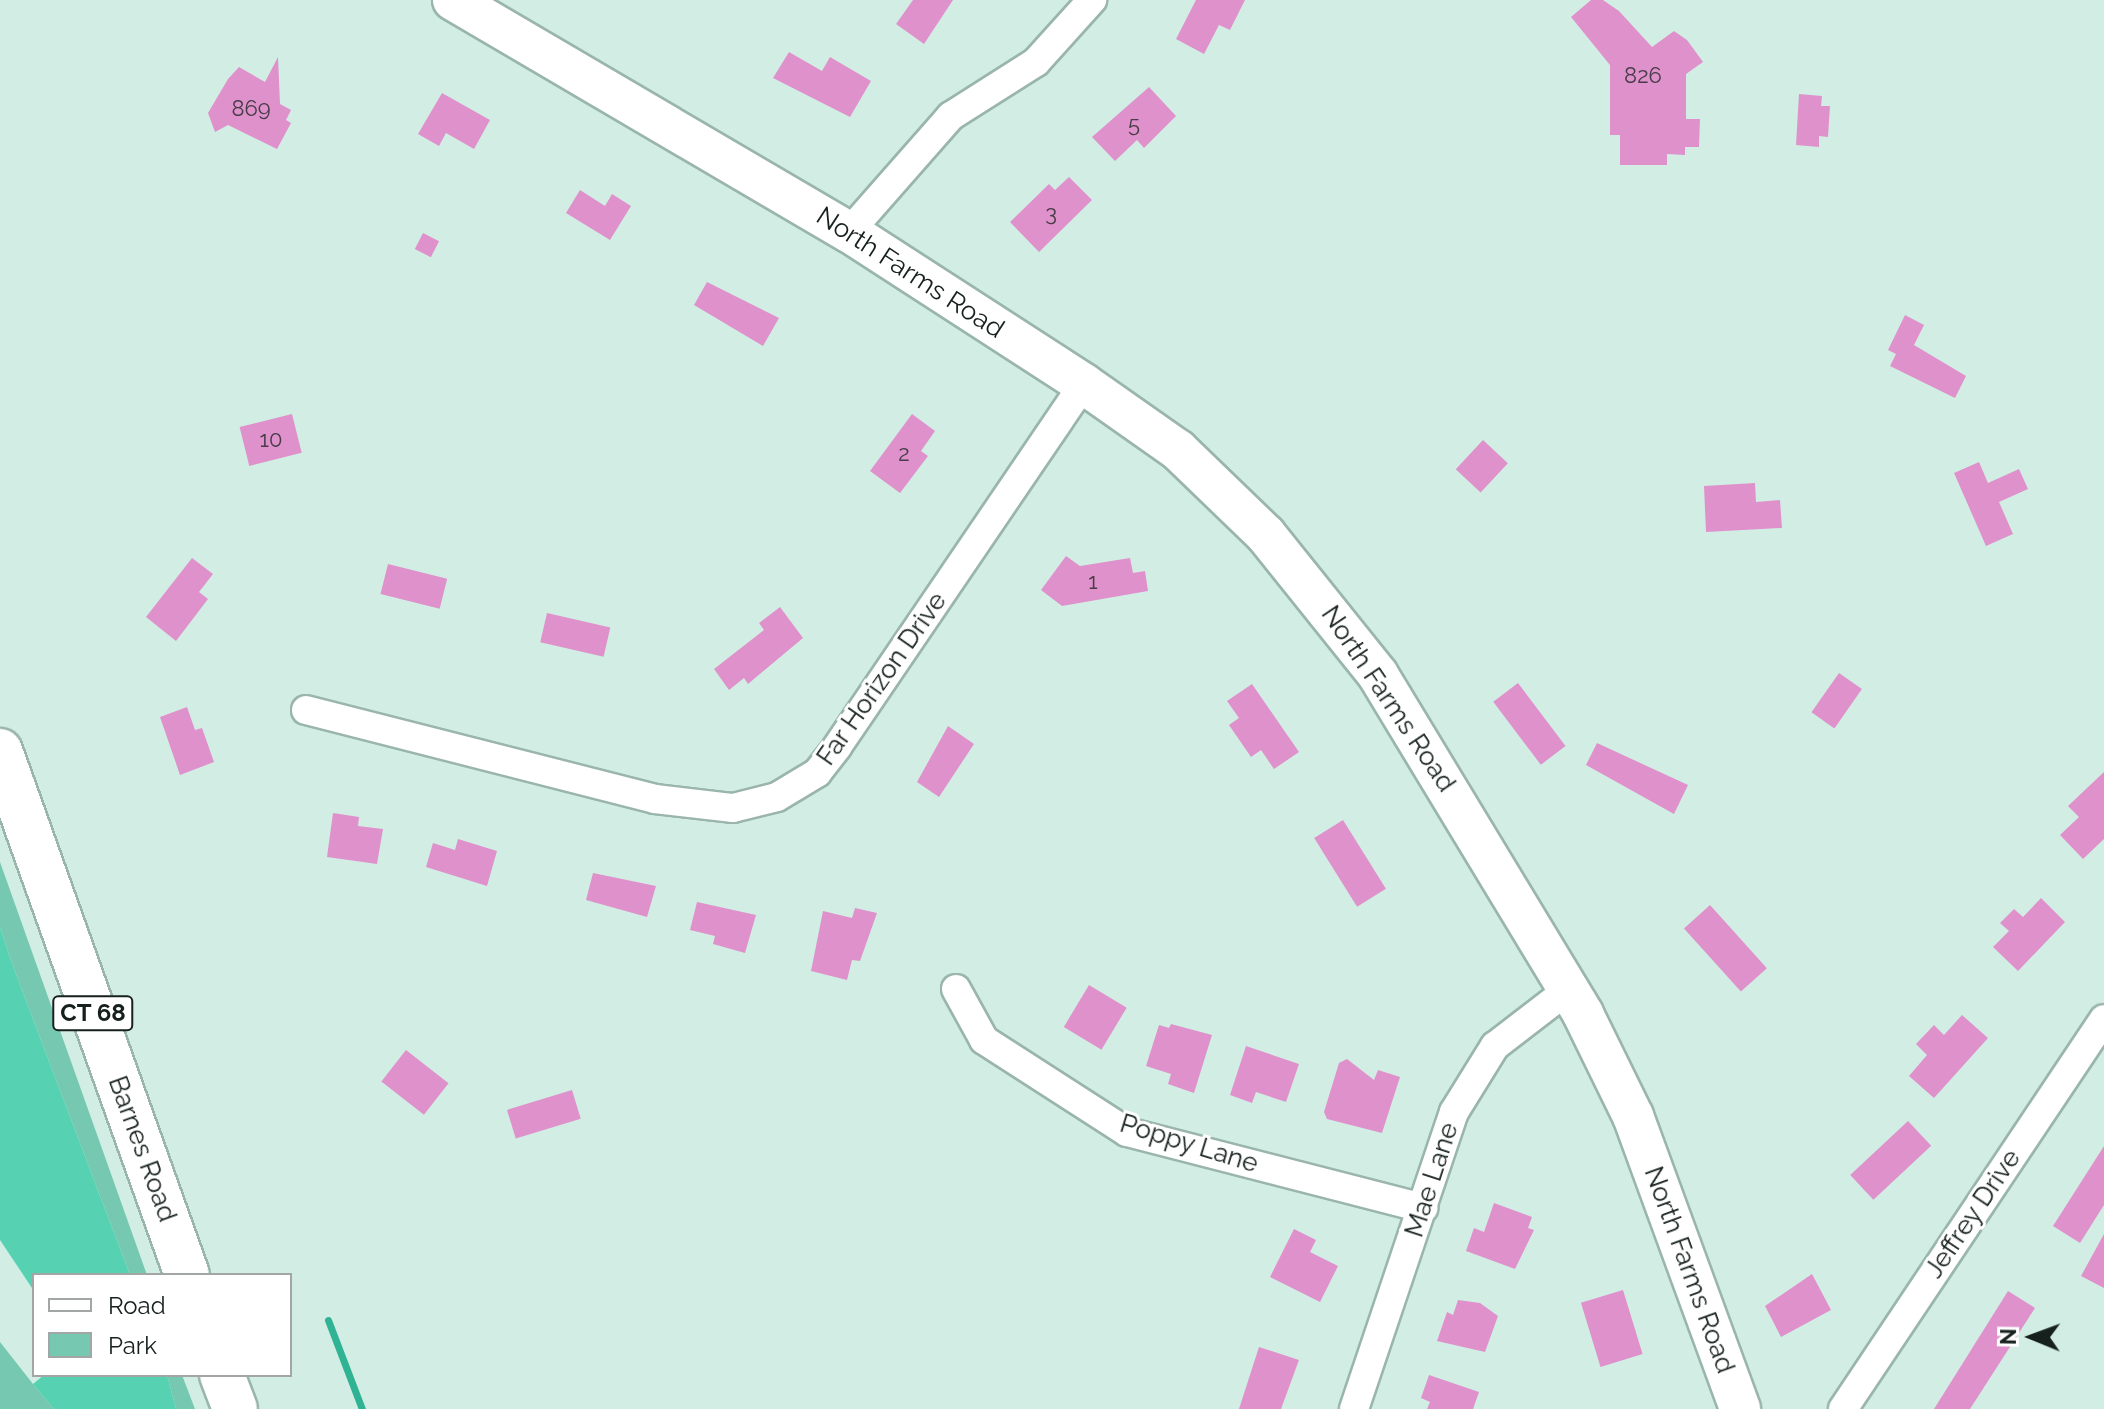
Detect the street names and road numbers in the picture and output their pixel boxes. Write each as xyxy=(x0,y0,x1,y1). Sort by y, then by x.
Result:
street label: North Farms Road xyxy=(810,201,1010,345)
street label: Far Horizon Drive xyxy=(811,586,953,772)
street label: North Farms Road xyxy=(1314,600,1462,798)
road number: CT 68 xyxy=(51,993,135,1033)
street label: Barnes Road xyxy=(101,1072,183,1226)
street label: Poppy Lane xyxy=(1116,1108,1262,1180)
street label: Mae Lane xyxy=(1399,1119,1465,1241)
street label: Jeffrey Drive xyxy=(1918,1144,2028,1284)
street label: North Farms Road xyxy=(1637,1163,1741,1377)

